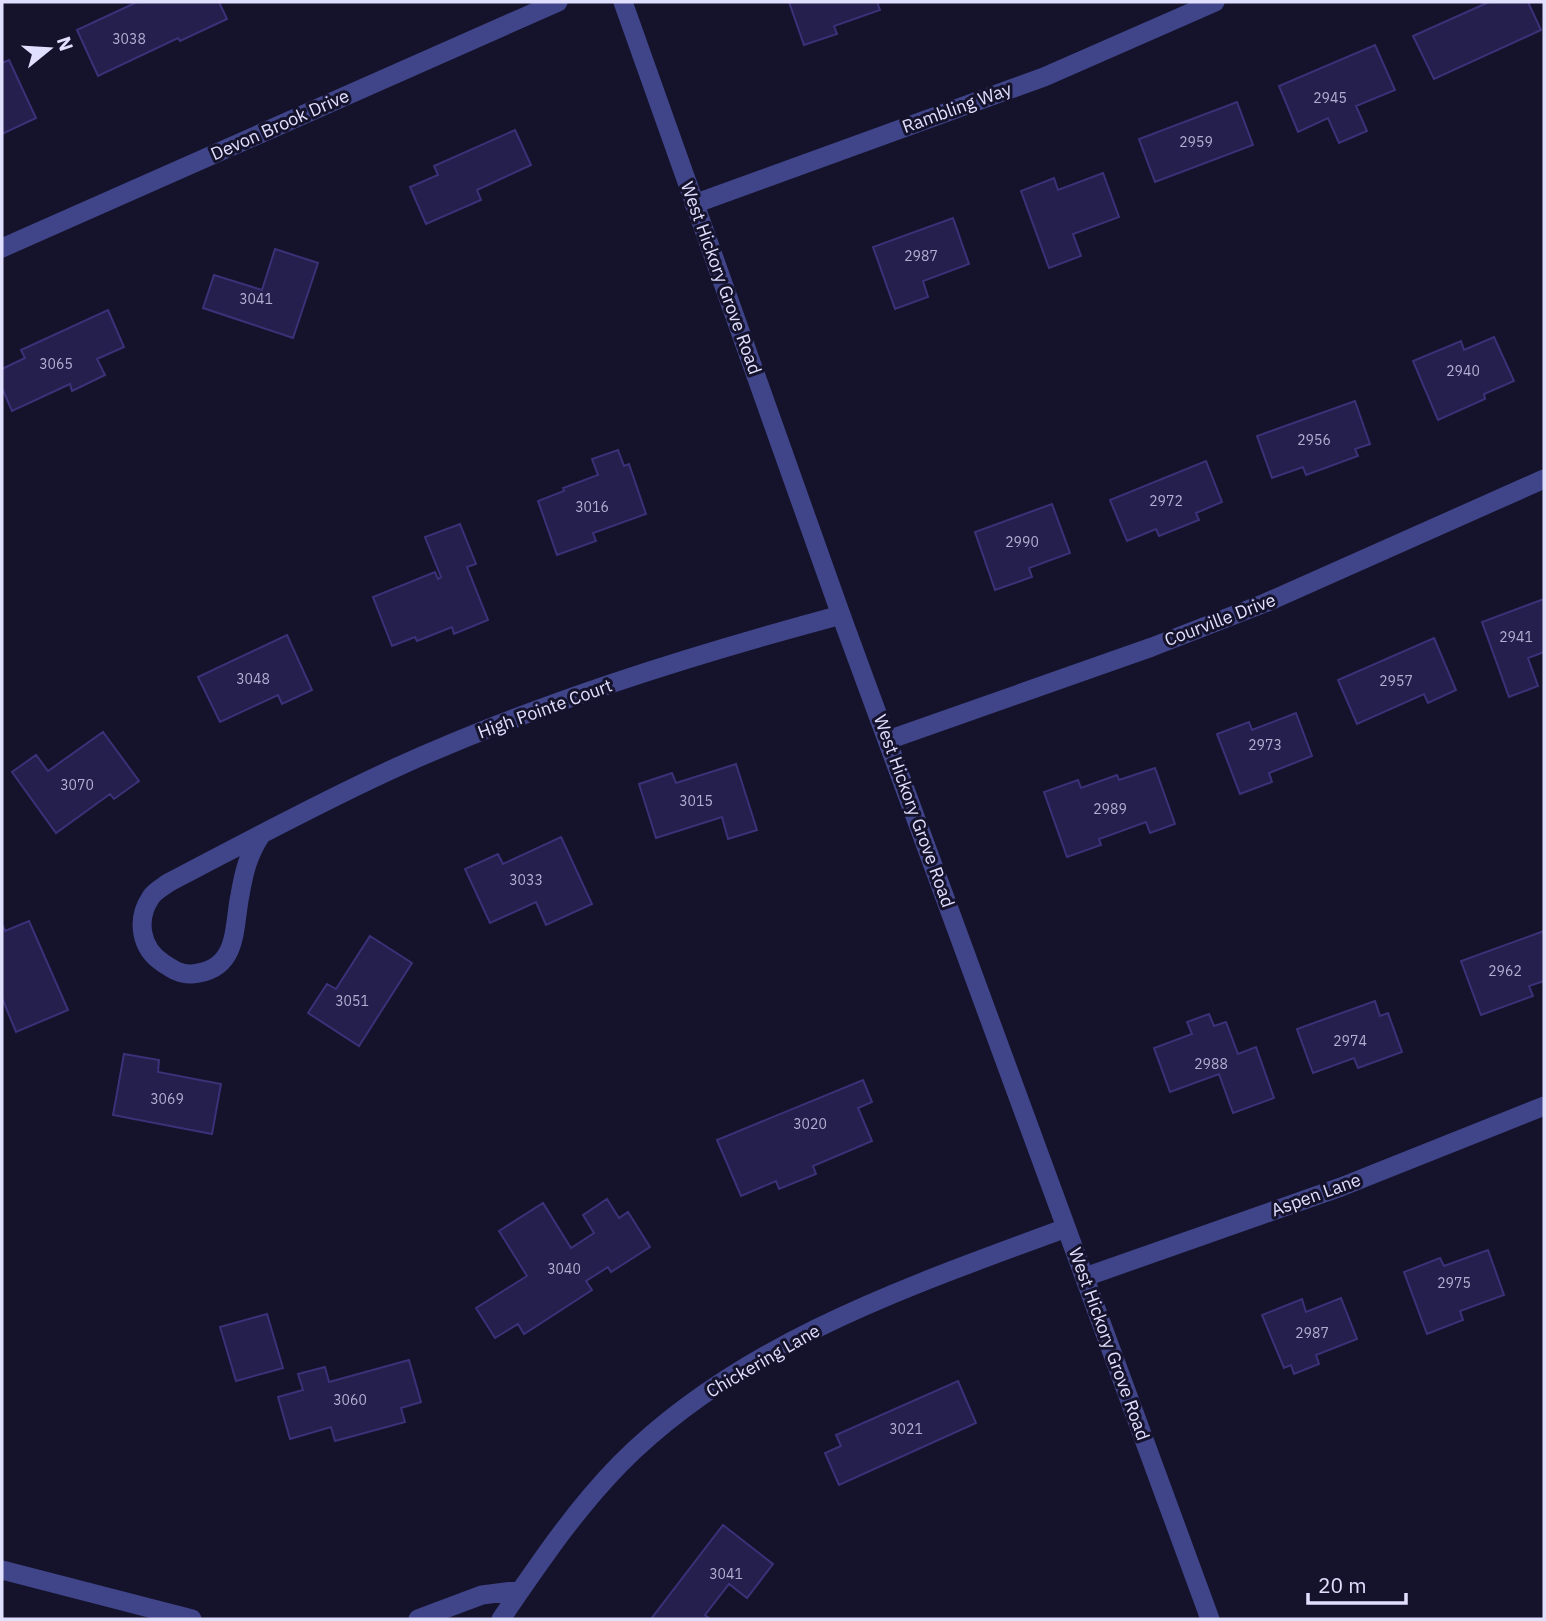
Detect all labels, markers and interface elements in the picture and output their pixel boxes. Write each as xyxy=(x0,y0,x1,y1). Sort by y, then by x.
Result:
north arrow xyxy=(14,14,84,84)
house number: 3038 xyxy=(112,30,146,48)
text: N xyxy=(52,33,79,54)
street label: Rambling Way xyxy=(899,77,1015,138)
street label: Devon Brook Drive xyxy=(207,84,353,165)
house number: 2945 xyxy=(1313,89,1347,107)
house number: 2959 xyxy=(1179,133,1213,151)
street label: West Hickory Grove Road xyxy=(676,178,767,377)
house number: 2987 xyxy=(904,247,938,265)
house number: 3041 xyxy=(239,290,273,308)
house number: 3065 xyxy=(39,355,73,373)
house number: 2940 xyxy=(1446,362,1480,380)
house number: 2956 xyxy=(1297,431,1331,449)
house number: 2972 xyxy=(1149,492,1183,510)
house number: 3016 xyxy=(575,498,609,516)
house number: 2990 xyxy=(1005,533,1039,551)
street label: Courville Drive xyxy=(1161,588,1279,651)
house number: 2941 xyxy=(1499,628,1533,646)
house number: 3048 xyxy=(236,670,270,688)
house number: 2957 xyxy=(1379,672,1413,690)
street label: High Pointe Court xyxy=(474,674,615,744)
street label: West Hickory Grove Road xyxy=(869,711,960,910)
house number: 2973 xyxy=(1248,736,1282,754)
house number: 3070 xyxy=(60,776,94,794)
house number: 3015 xyxy=(679,792,713,810)
house number: 2989 xyxy=(1093,800,1127,818)
house number: 3033 xyxy=(509,871,543,889)
house number: 2962 xyxy=(1488,962,1522,980)
house number: 3051 xyxy=(335,992,369,1010)
house number: 2974 xyxy=(1333,1032,1367,1050)
house number: 2988 xyxy=(1194,1055,1228,1073)
house number: 3069 xyxy=(150,1090,184,1108)
house number: 3020 xyxy=(793,1115,827,1133)
street label: Aspen Lane xyxy=(1268,1168,1364,1221)
street label: West Hickory Grove Road xyxy=(1064,1244,1155,1443)
house number: 3040 xyxy=(547,1260,581,1278)
house number: 2975 xyxy=(1437,1274,1471,1292)
street label: Chickering Lane xyxy=(702,1319,824,1402)
house number: 2987 xyxy=(1295,1324,1329,1342)
house number: 3060 xyxy=(333,1391,367,1409)
house number: 3021 xyxy=(889,1420,923,1438)
scale bar xyxy=(1308,1562,1406,1606)
house number: 3041 xyxy=(709,1565,743,1583)
text: 20 m xyxy=(1318,1571,1367,1599)

